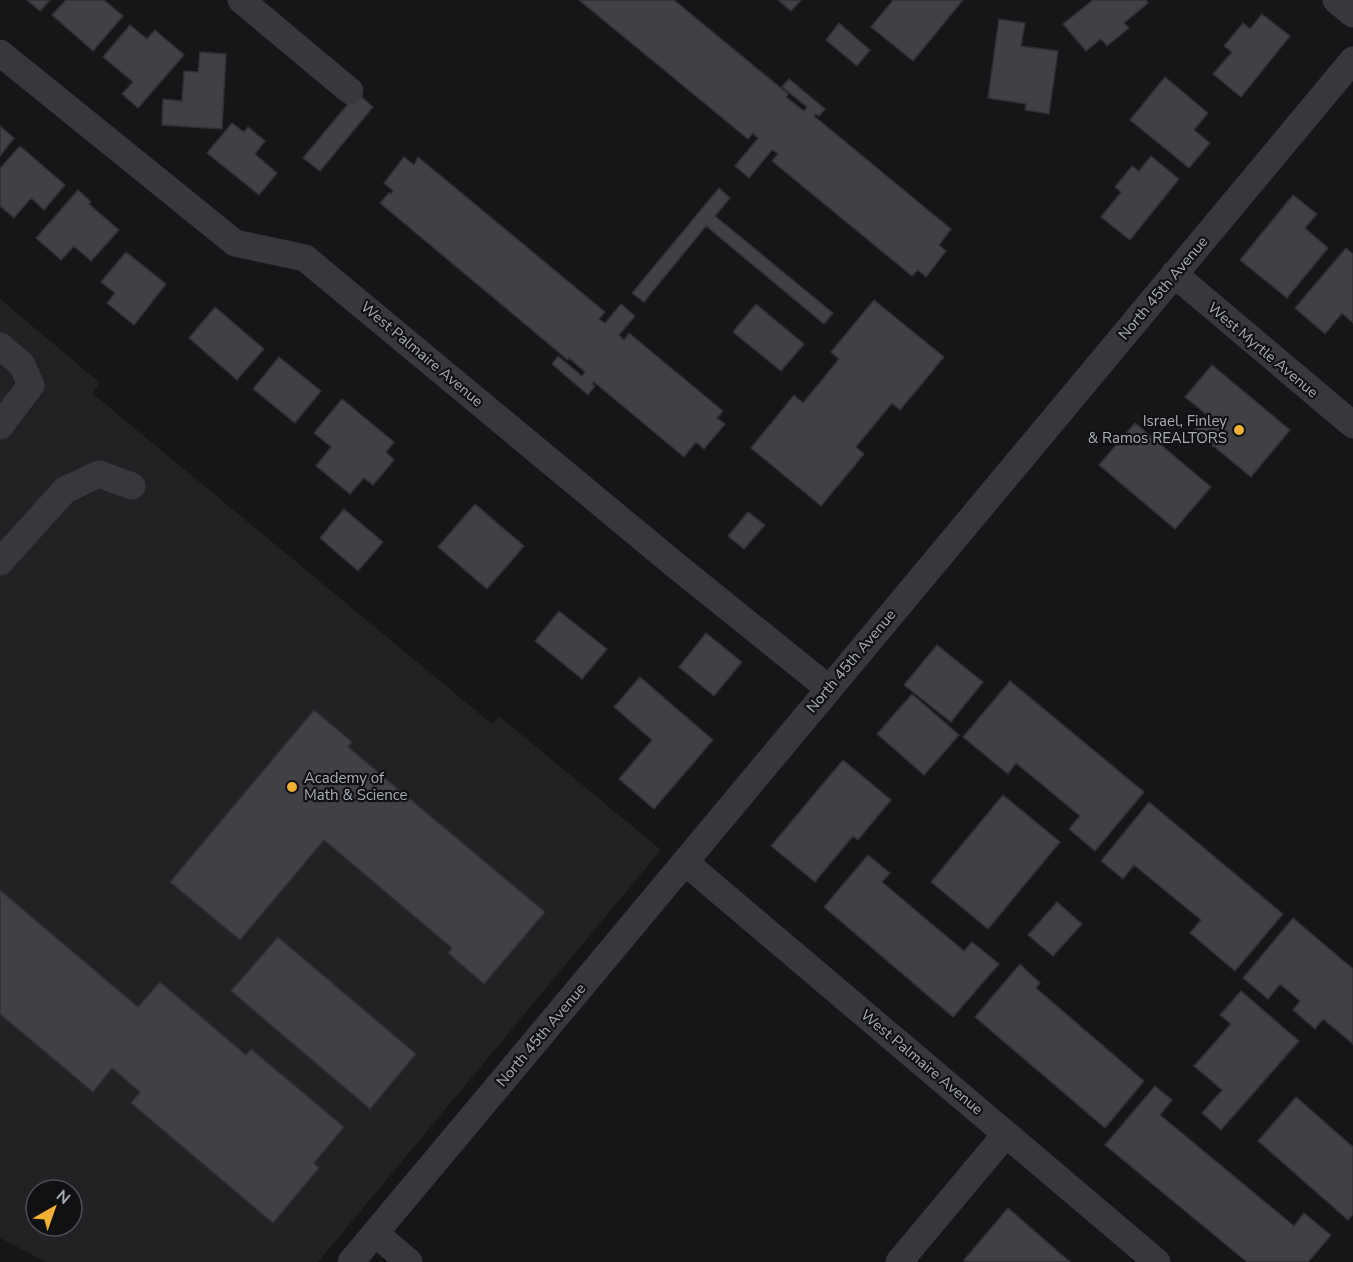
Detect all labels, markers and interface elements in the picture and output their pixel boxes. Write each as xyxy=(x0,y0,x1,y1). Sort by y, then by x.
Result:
street label: North 45th Avenue xyxy=(1114,232,1212,344)
street label: West Palmaire Avenue xyxy=(357,297,487,411)
street label: West Myrtle Avenue xyxy=(1203,298,1323,402)
place label: Israel, Finley & Ramos REALTORS xyxy=(1088,411,1227,448)
marker: Israel, Finley & Ramos REALTORS xyxy=(1232,423,1246,437)
street label: North 45th Avenue xyxy=(802,605,900,717)
place label: Academy of Math & Science xyxy=(304,768,408,805)
marker: Academy of Math & Science xyxy=(285,780,299,794)
street label: North 45th Avenue xyxy=(492,979,590,1091)
street label: West Palmaire Avenue xyxy=(857,1005,987,1119)
north arrow xyxy=(24,1178,84,1238)
text: N xyxy=(51,1185,75,1210)

